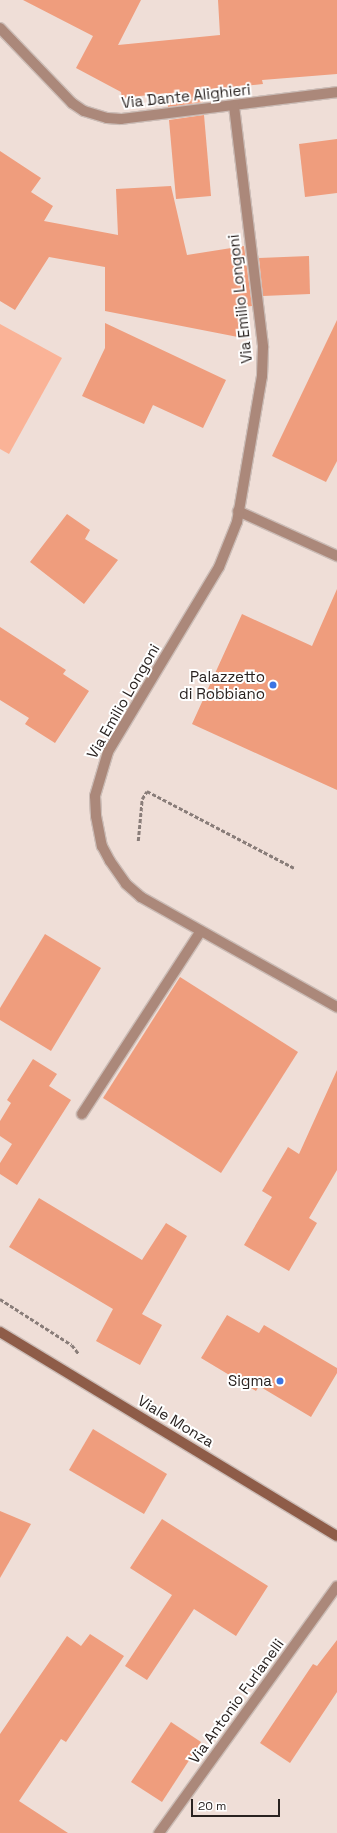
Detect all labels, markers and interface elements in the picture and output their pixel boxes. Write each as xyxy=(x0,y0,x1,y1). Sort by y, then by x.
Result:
street label: Via Dante Alighieri xyxy=(120,80,252,112)
street label: Via Emilio Longoni xyxy=(224,234,256,364)
street label: Via Emilio Longoni xyxy=(83,641,163,761)
place label: Palazzetto di Robbiano xyxy=(179,667,265,702)
marker: Palazzetto di Robbiano xyxy=(268,680,278,690)
place label: Sigma xyxy=(228,1372,272,1390)
marker: Sigma xyxy=(275,1376,285,1386)
street label: Viale Monza xyxy=(135,1391,217,1451)
street label: Via Antonio Furlanelli xyxy=(185,1635,287,1767)
scale bar xyxy=(193,1791,282,1817)
text: 20 m xyxy=(198,1798,226,1814)

